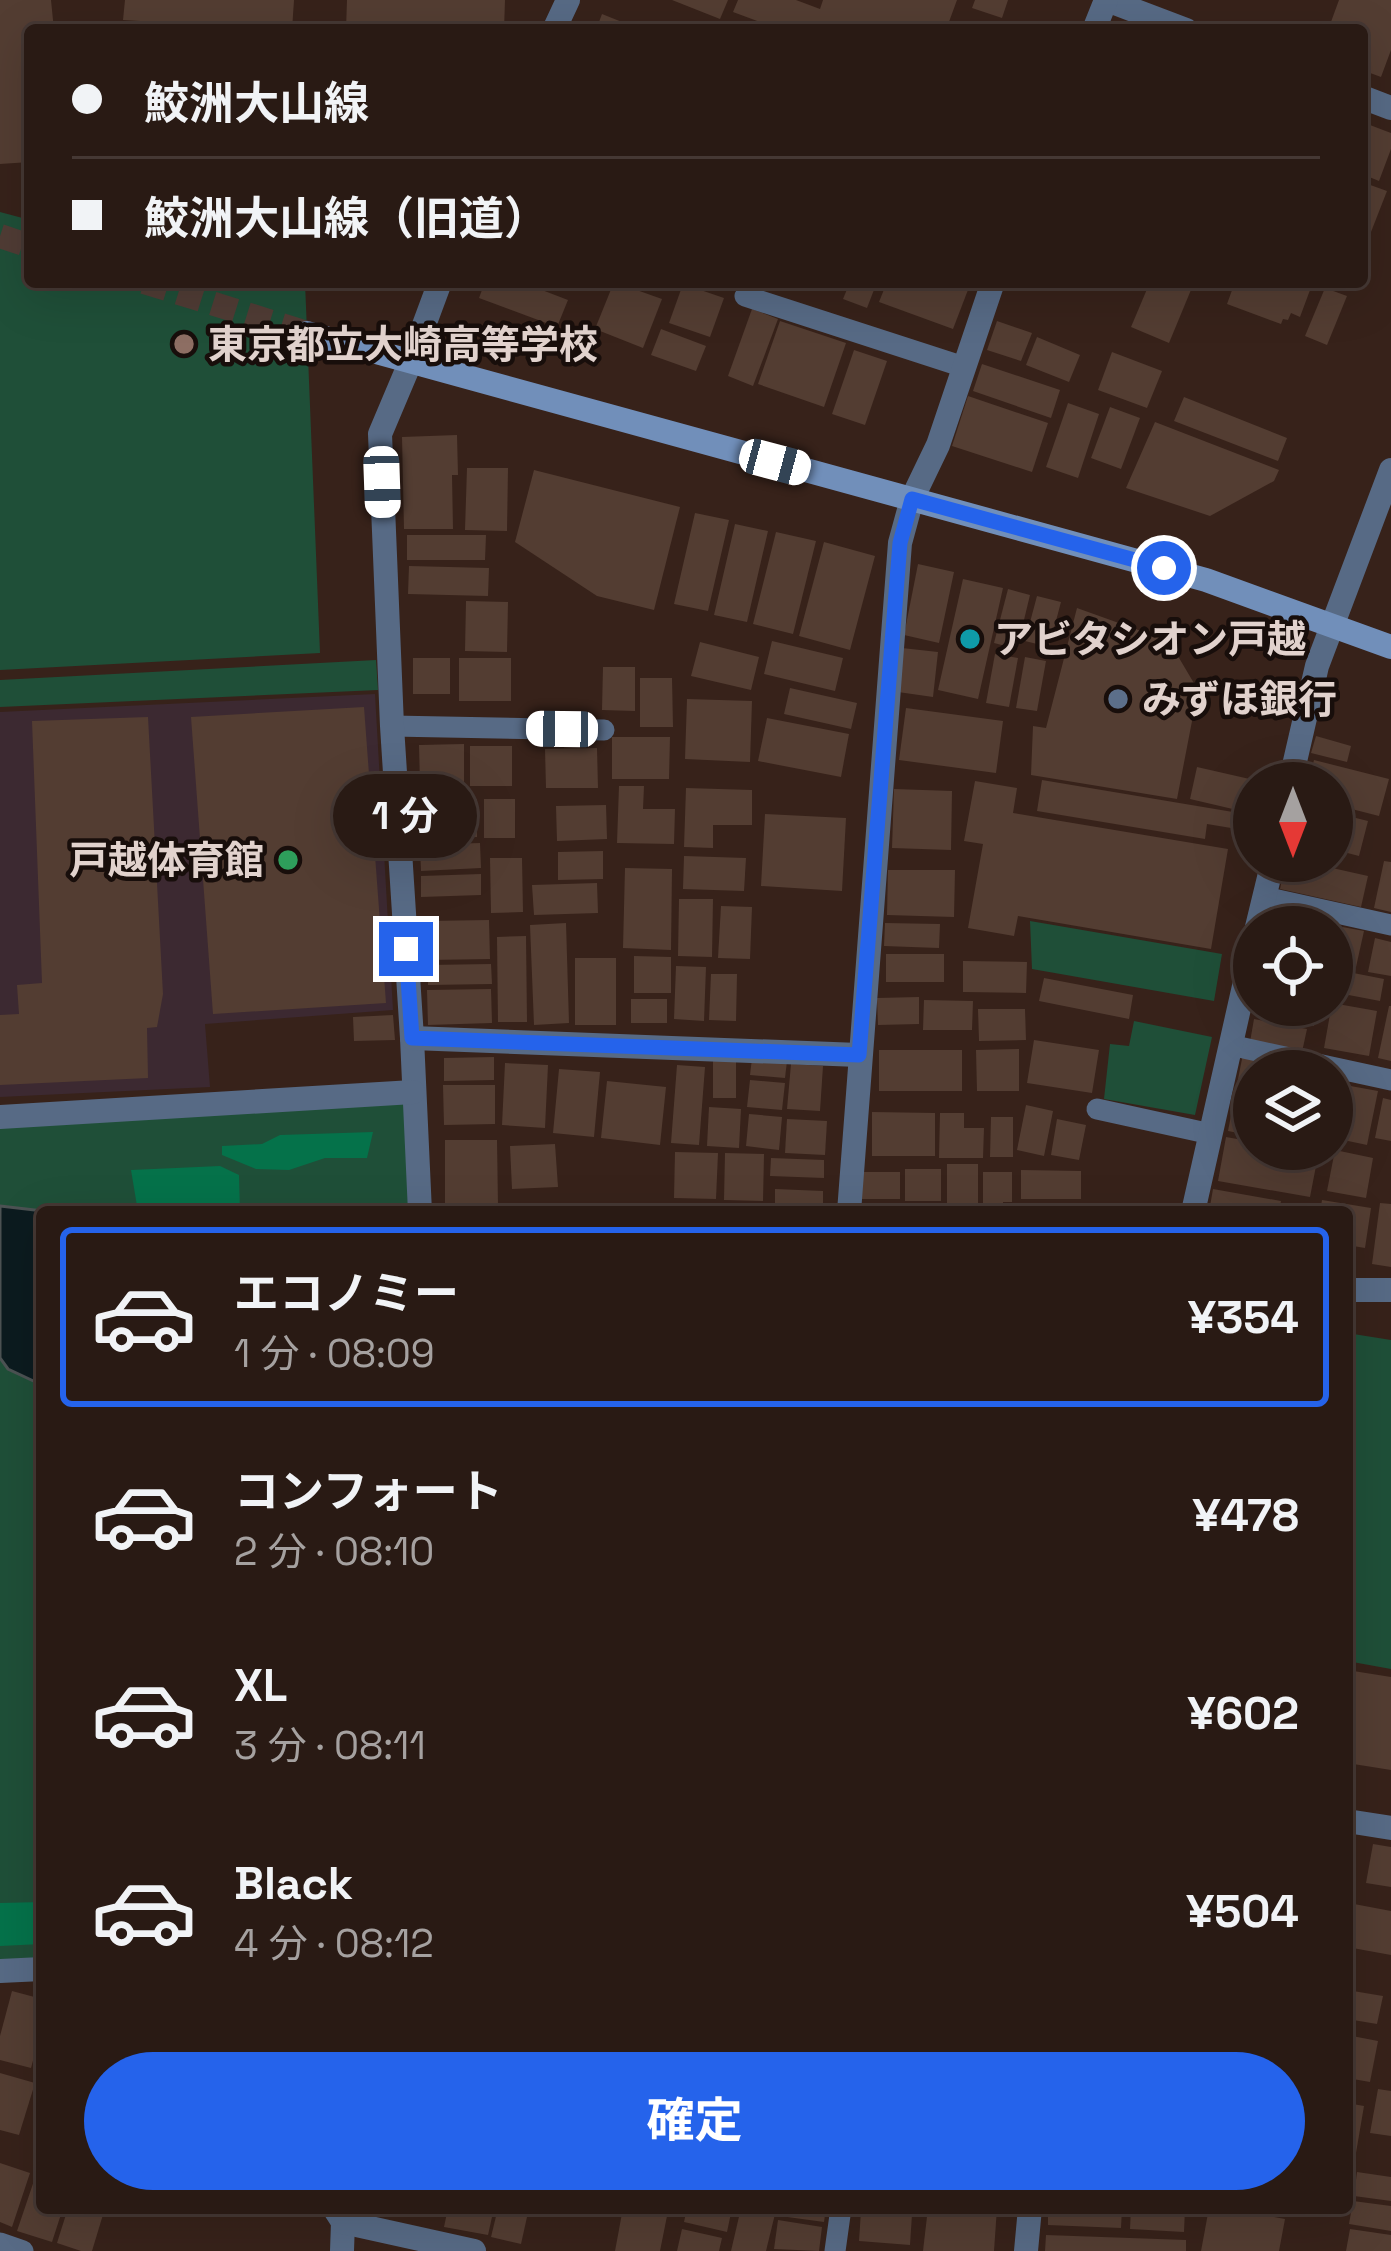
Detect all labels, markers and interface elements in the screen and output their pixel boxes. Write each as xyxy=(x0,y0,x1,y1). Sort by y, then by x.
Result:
text: 鮫洲大山線 xyxy=(144,75,369,132)
text: 鮫洲大山線（旧道） xyxy=(144,190,549,247)
place label: 東京都立大崎高等学校 xyxy=(208,320,598,369)
marker: 東京都立大崎高等学校 xyxy=(171,331,197,357)
car xyxy=(736,435,814,489)
car xyxy=(363,445,401,519)
route start xyxy=(1137,541,1191,595)
place label: アビタシオン戸越 xyxy=(994,615,1306,664)
marker: アビタシオン戸越 xyxy=(957,626,983,652)
place label: みずほ銀行 xyxy=(1142,675,1337,724)
marker: みずほ銀行 xyxy=(1105,686,1131,712)
car xyxy=(526,710,598,748)
north arrow xyxy=(1233,762,1353,882)
map controls xyxy=(1233,762,1353,1170)
callout: 1 分 xyxy=(334,775,478,859)
text: 1 分 xyxy=(372,791,438,840)
place label: 戸越体育館 xyxy=(69,836,264,885)
marker: 戸越体育館 xyxy=(275,847,301,873)
button: locate xyxy=(1233,906,1353,1026)
route end xyxy=(379,922,433,976)
button: layers xyxy=(1233,1050,1353,1170)
icon: car xyxy=(90,1263,198,1371)
text: エコノミー xyxy=(234,1265,459,1322)
text: ¥354 xyxy=(1188,1289,1299,1346)
text: 1 分 · 08:09 xyxy=(234,1329,435,1378)
icon: car xyxy=(90,1461,198,1569)
text: コンフォート xyxy=(234,1463,503,1520)
text: ¥478 xyxy=(1192,1487,1299,1544)
text: 2 分 · 08:10 xyxy=(234,1527,434,1576)
text: XL xyxy=(234,1657,287,1714)
icon: car xyxy=(90,1659,198,1767)
text: ¥602 xyxy=(1187,1685,1299,1742)
text: 3 分 · 08:11 xyxy=(234,1721,426,1770)
text: Black xyxy=(234,1855,353,1912)
icon: car xyxy=(90,1857,198,1965)
text: ¥504 xyxy=(1186,1883,1299,1940)
text: 4 分 · 08:12 xyxy=(234,1919,434,1968)
button: 確定 xyxy=(84,2052,1305,2190)

